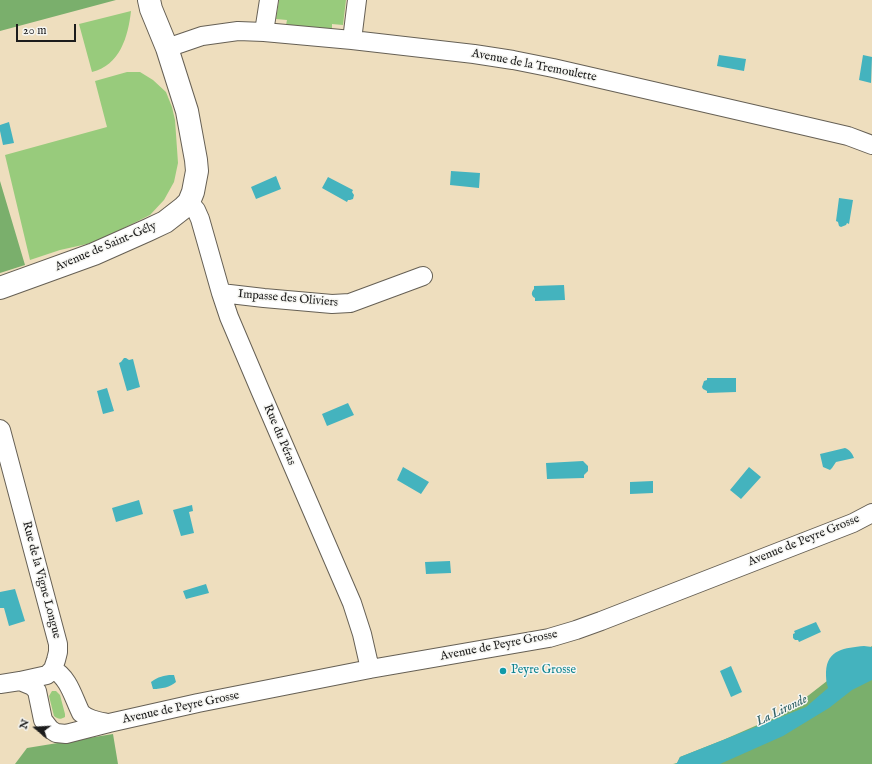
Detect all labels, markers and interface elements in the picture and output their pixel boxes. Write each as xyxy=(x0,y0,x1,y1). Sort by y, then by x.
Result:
scale bar xyxy=(18,16,78,42)
text: 20 m xyxy=(23,23,46,38)
street label: Avenue de la Tremoulette xyxy=(470,47,598,85)
street label: Avenue de Saint-Gély xyxy=(53,219,159,275)
street label: Impasse des Oliviers xyxy=(237,287,339,311)
street label: Rue du Péras xyxy=(260,402,298,468)
street label: Avenue de Peyre Grosse xyxy=(746,512,862,570)
street label: Rue de la Vigne Longue xyxy=(18,520,64,640)
street label: Avenue de Peyre Grosse xyxy=(439,628,559,664)
place label: Peyre Grosse xyxy=(511,664,576,678)
marker: Peyre Grosse xyxy=(498,666,508,676)
street label: Avenue de Peyre Grosse xyxy=(121,689,241,727)
water label: La Lironde xyxy=(754,692,810,730)
north arrow xyxy=(16,708,56,748)
text: N xyxy=(16,718,33,731)

